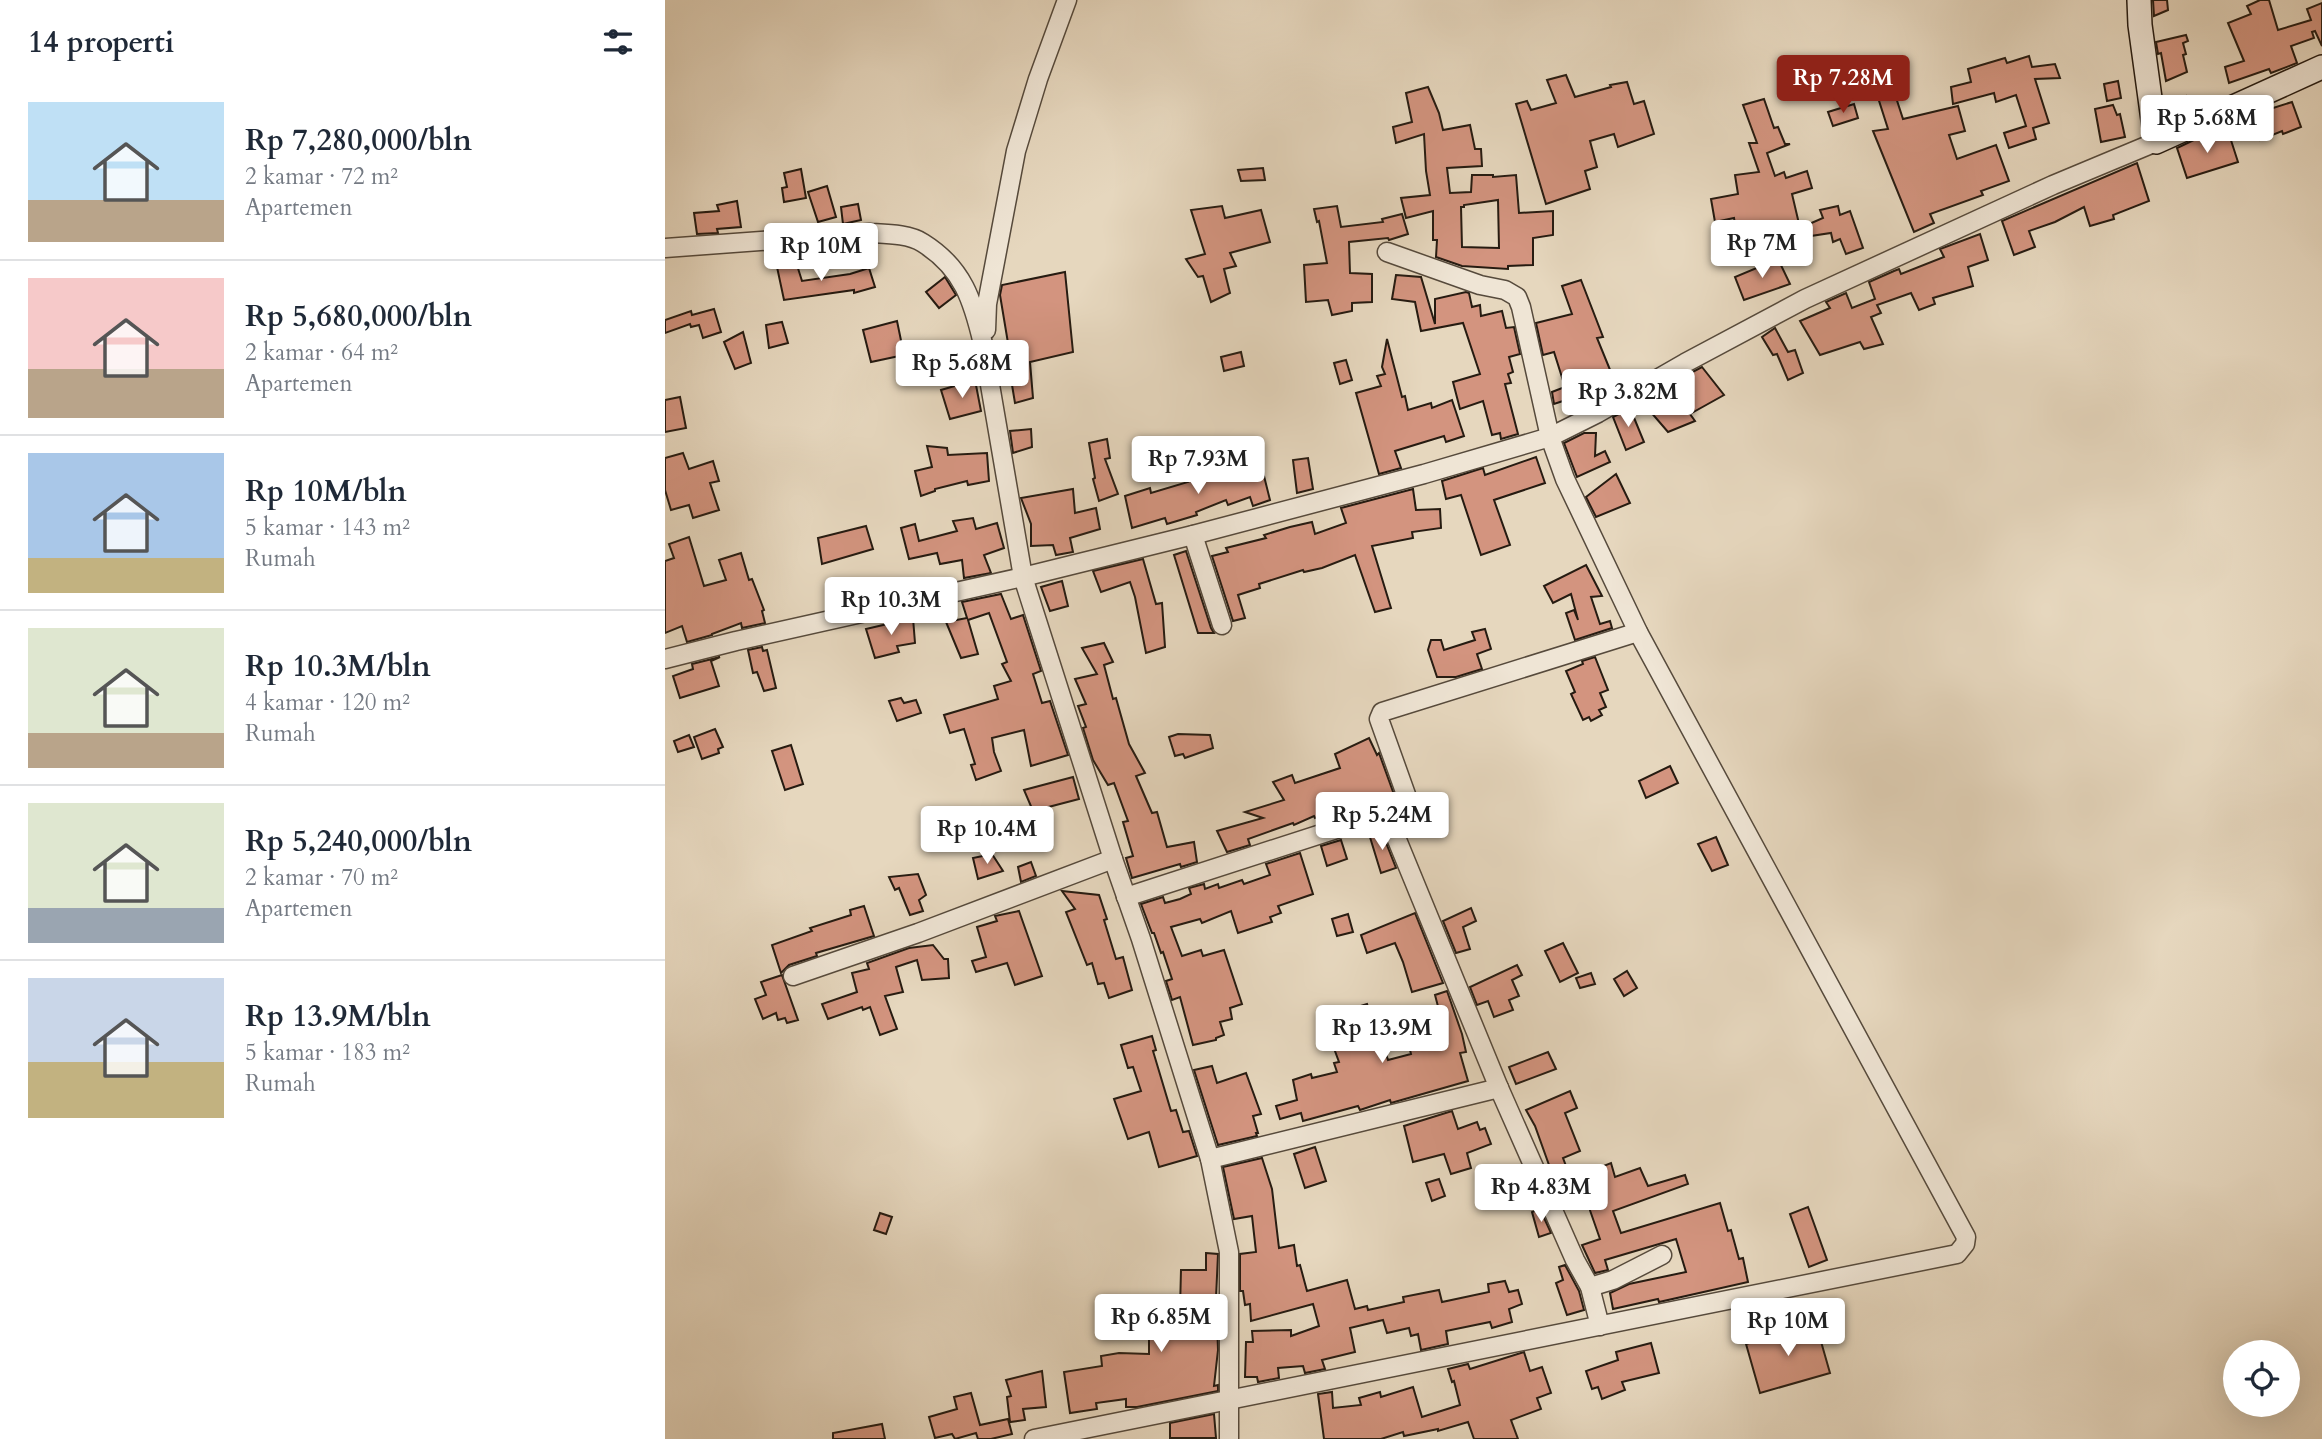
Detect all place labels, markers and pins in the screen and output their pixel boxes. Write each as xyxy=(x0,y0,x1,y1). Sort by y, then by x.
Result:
pin: Rp 7.28M xyxy=(1771,55,1915,115)
pin: Rp 5.68M xyxy=(2135,96,2279,155)
pin: Rp 7M xyxy=(1713,220,1811,280)
pin: Rp 10M xyxy=(764,224,878,283)
pin: Rp 5.68M xyxy=(890,340,1034,400)
pin: Rp 3.82M xyxy=(1556,370,1700,429)
pin: Rp 7.93M xyxy=(1126,436,1270,496)
pin: Rp 10.3M xyxy=(819,578,963,637)
pin: Rp 5.24M xyxy=(1310,792,1454,852)
pin: Rp 10.4M xyxy=(915,806,1059,866)
pin: Rp 13.9M xyxy=(1310,1006,1454,1065)
pin: Rp 4.83M xyxy=(1469,1164,1613,1224)
pin: Rp 6.85M xyxy=(1089,1294,1233,1354)
pin: Rp 10M xyxy=(1731,1298,1845,1358)

